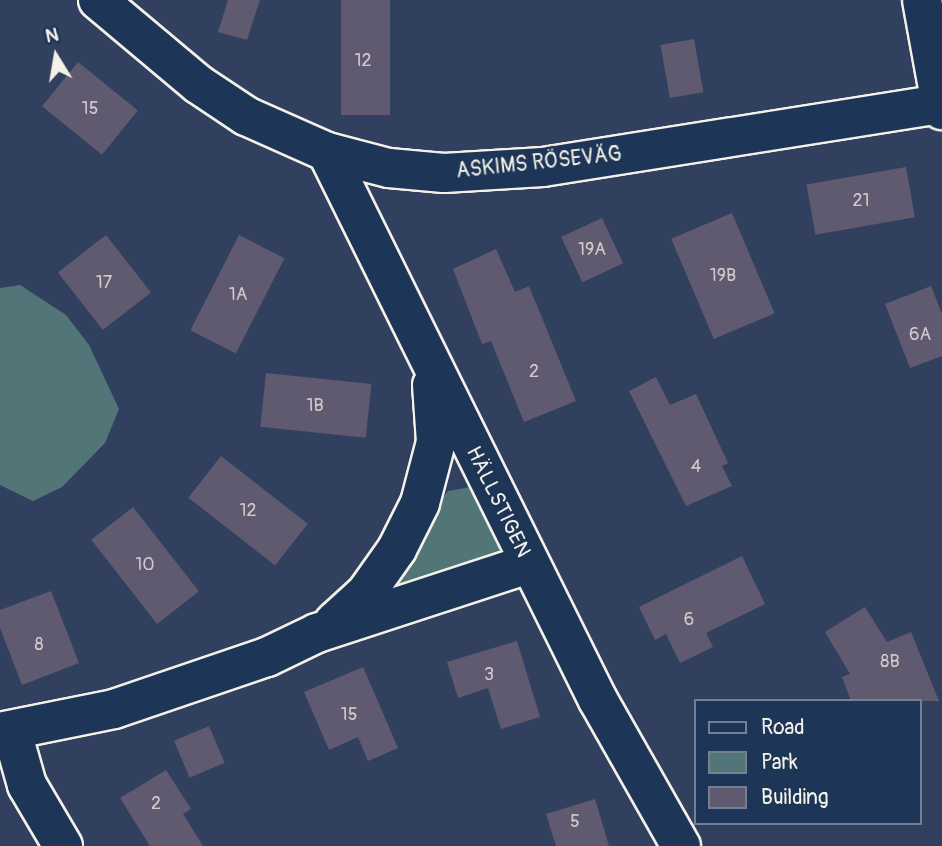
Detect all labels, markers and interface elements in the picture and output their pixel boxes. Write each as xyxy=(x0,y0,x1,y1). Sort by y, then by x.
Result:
north arrow xyxy=(21,21,91,91)
text: N xyxy=(43,22,61,48)
house number: 12 xyxy=(354,50,372,72)
house number: 15 xyxy=(82,98,98,120)
street label: ASKIMS RÖSEVÄG xyxy=(455,142,623,184)
house number: 21 xyxy=(852,190,870,212)
house number: 19A xyxy=(578,239,606,261)
house number: 19B xyxy=(710,265,736,287)
house number: 17 xyxy=(96,272,112,294)
house number: 1A xyxy=(229,284,247,306)
house number: 6A xyxy=(909,324,931,346)
house number: 2 xyxy=(529,361,539,383)
house number: 1B xyxy=(306,395,324,417)
street label: HÄLLSTIGEN xyxy=(460,442,536,562)
house number: 4 xyxy=(691,456,701,478)
house number: 12 xyxy=(239,500,257,522)
house number: 10 xyxy=(135,554,155,576)
house number: 6 xyxy=(684,609,694,631)
house number: 8 xyxy=(34,634,44,656)
house number: 8B xyxy=(880,651,900,673)
house number: 3 xyxy=(484,664,494,686)
legend xyxy=(694,699,921,825)
house number: 15 xyxy=(341,704,357,726)
text: Road xyxy=(761,714,805,741)
text: Park xyxy=(761,749,798,776)
text: Building xyxy=(761,784,828,811)
house number: 2 xyxy=(151,793,161,815)
house number: 5 xyxy=(570,811,580,833)

